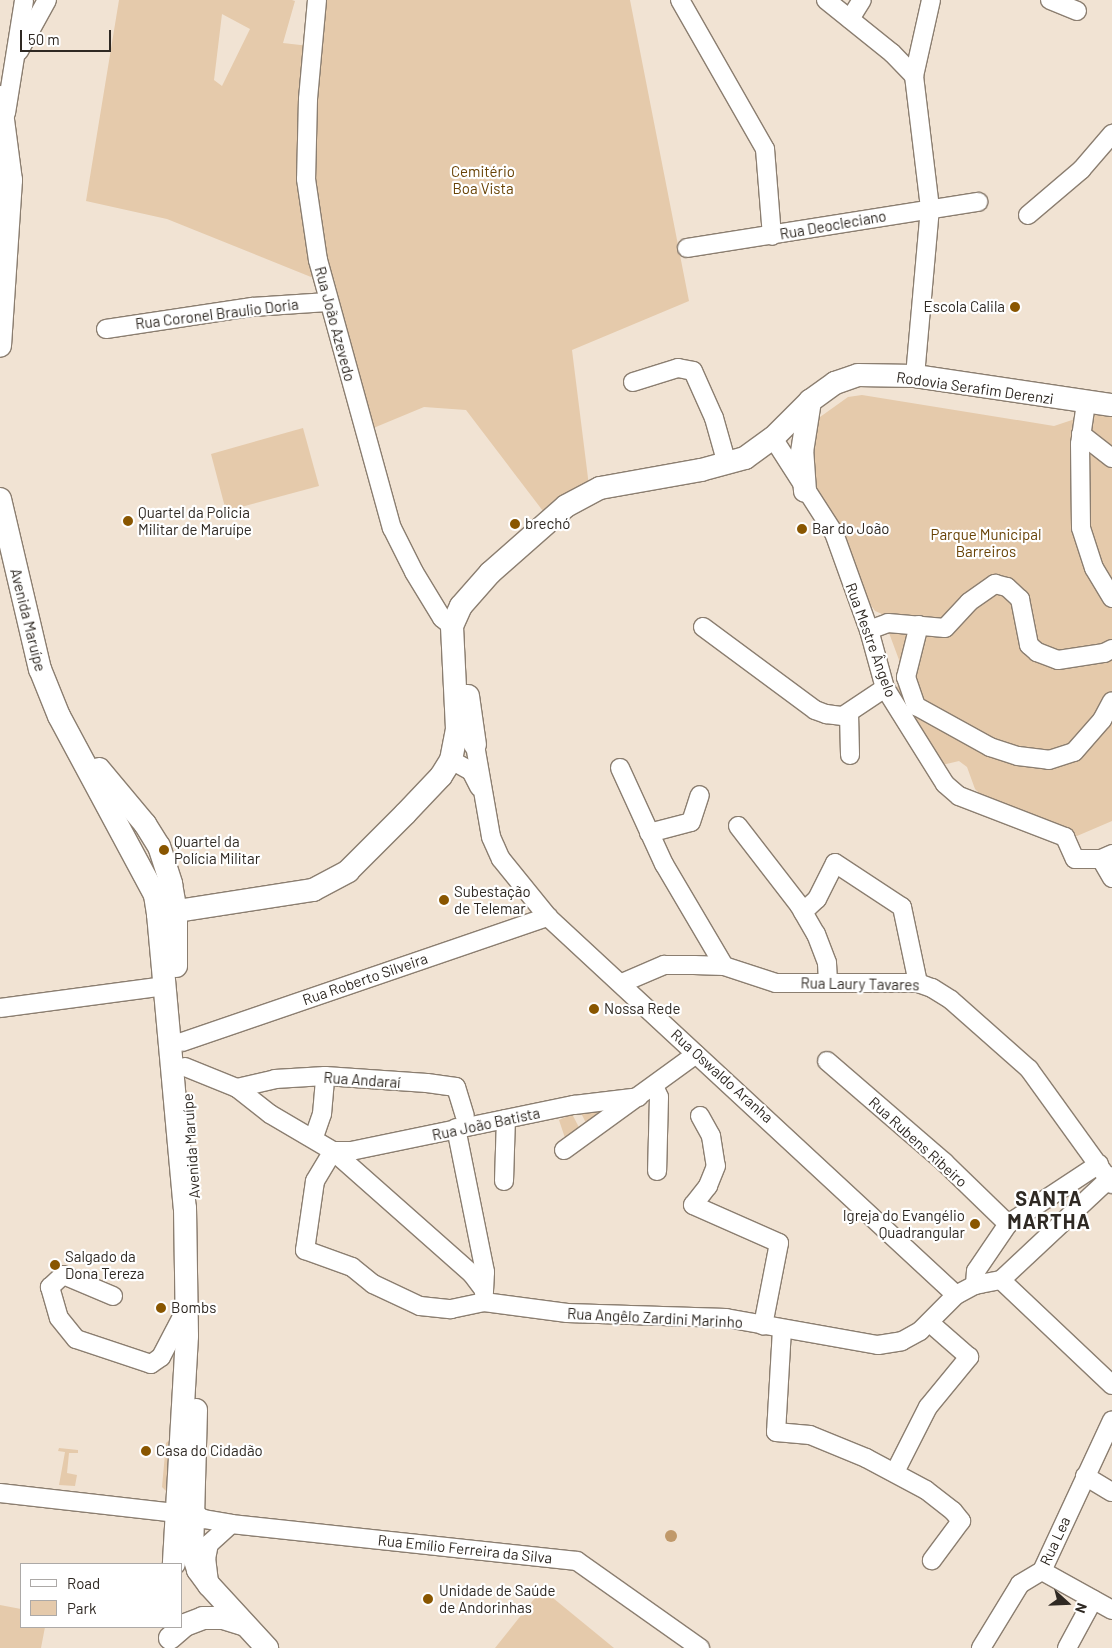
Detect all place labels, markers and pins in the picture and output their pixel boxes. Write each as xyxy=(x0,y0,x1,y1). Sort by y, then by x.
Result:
place label: Escola Calila xyxy=(924,298,1005,316)
marker: Escola Calila xyxy=(1009,301,1021,313)
place label: Quartel da Policia Militar de Maruípe xyxy=(138,503,252,538)
marker: Quartel da Policia Militar de Maruípe xyxy=(122,515,134,527)
place label: brechó xyxy=(525,515,570,533)
marker: brechó xyxy=(509,518,521,530)
place label: Bar do João xyxy=(812,520,889,538)
marker: Bar do João xyxy=(796,523,808,535)
place label: Quartel da Polícia Militar xyxy=(174,832,260,867)
marker: Quartel da Polícia Militar xyxy=(158,844,170,856)
place label: Subestação de Telemar xyxy=(454,882,531,917)
marker: Subestação de Telemar xyxy=(438,894,450,906)
place label: Nossa Rede xyxy=(604,1000,680,1018)
marker: Nossa Rede xyxy=(588,1003,600,1015)
place label: Igreja do Evangélio Quadrangular xyxy=(843,1206,965,1241)
marker: Igreja do Evangélio Quadrangular xyxy=(969,1218,981,1230)
place label: Salgado da Dona Tereza xyxy=(65,1247,144,1282)
marker: Salgado da Dona Tereza xyxy=(49,1259,61,1271)
place label: Bombs xyxy=(171,1299,216,1317)
marker: Bombs xyxy=(155,1302,167,1314)
place label: Casa do Cidadão xyxy=(156,1442,263,1460)
marker: Casa do Cidadão xyxy=(140,1445,152,1457)
place label: Unidade de Saúde de Andorinhas xyxy=(439,1581,556,1616)
marker: Unidade de Saúde de Andorinhas xyxy=(421,1592,435,1606)

